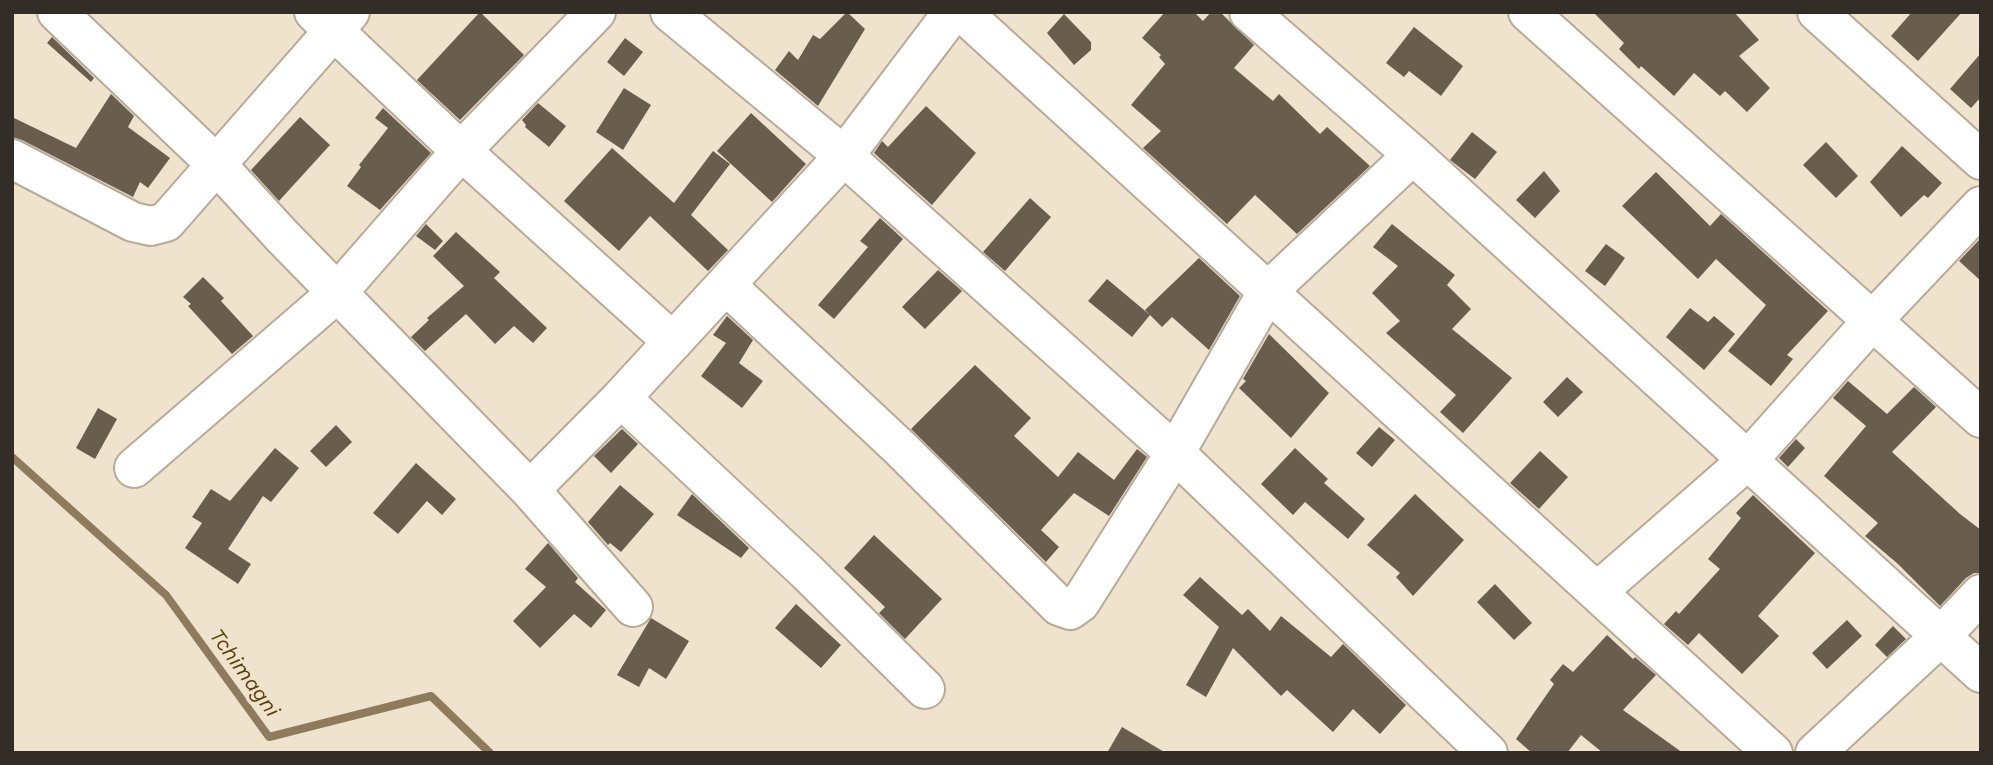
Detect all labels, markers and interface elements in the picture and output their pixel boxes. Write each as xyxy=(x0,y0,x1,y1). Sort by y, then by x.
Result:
water label: Tchimagni xyxy=(203,624,285,722)

